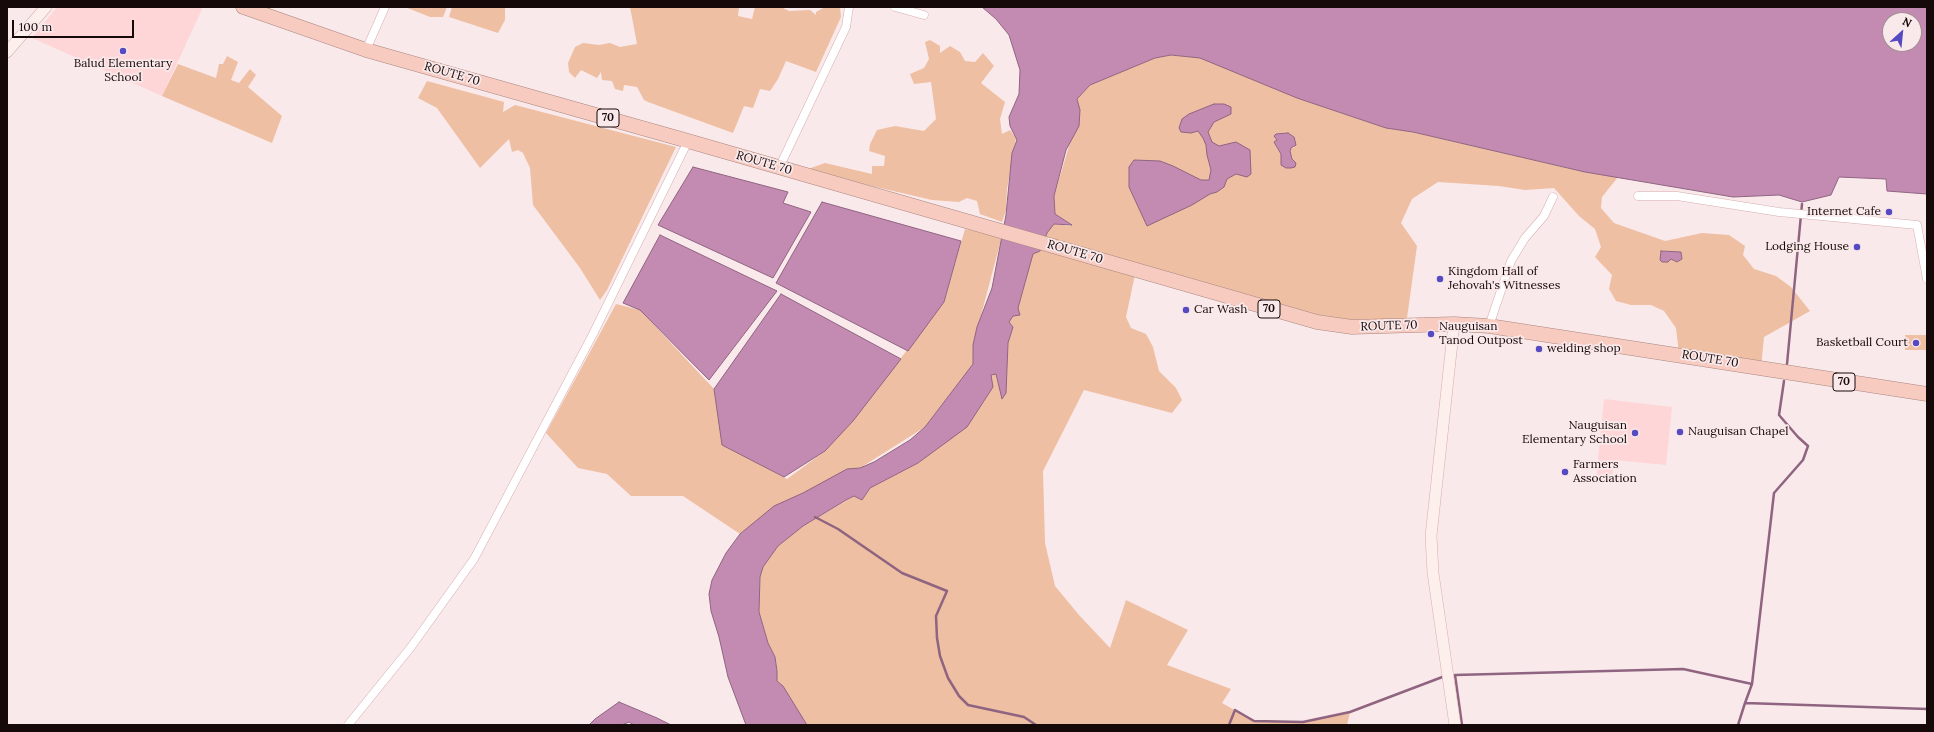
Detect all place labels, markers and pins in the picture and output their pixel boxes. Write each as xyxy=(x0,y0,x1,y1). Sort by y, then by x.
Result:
marker: Balud Elementary School xyxy=(118,46,128,56)
place label: Balud Elementary School xyxy=(74,57,172,85)
place label: Internet Cafe xyxy=(1807,205,1881,219)
marker: Internet Cafe xyxy=(1884,207,1894,217)
place label: Lodging House xyxy=(1765,240,1849,254)
marker: Lodging House xyxy=(1852,242,1862,252)
place label: Kingdom Hall of Jehovah's Witnesses xyxy=(1448,265,1560,293)
marker: Kingdom Hall of Jehovah's Witnesses xyxy=(1435,274,1445,284)
place label: Car Wash xyxy=(1194,303,1247,317)
marker: Car Wash xyxy=(1181,305,1191,315)
place label: Nauguisan Tanod Outpost xyxy=(1439,320,1523,348)
marker: Nauguisan Tanod Outpost xyxy=(1426,329,1436,339)
place label: Basketball Court xyxy=(1816,336,1908,350)
marker: Basketball Court xyxy=(1911,338,1921,348)
place label: welding shop xyxy=(1547,342,1621,356)
marker: welding shop xyxy=(1534,344,1544,354)
place label: Nauguisan Elementary School xyxy=(1522,419,1627,447)
place label: Nauguisan Chapel xyxy=(1688,425,1788,439)
marker: Nauguisan Chapel xyxy=(1675,427,1685,437)
marker: Nauguisan Elementary School xyxy=(1630,428,1640,438)
place label: Farmers Association xyxy=(1573,458,1637,486)
marker: Farmers Association xyxy=(1560,467,1570,477)

